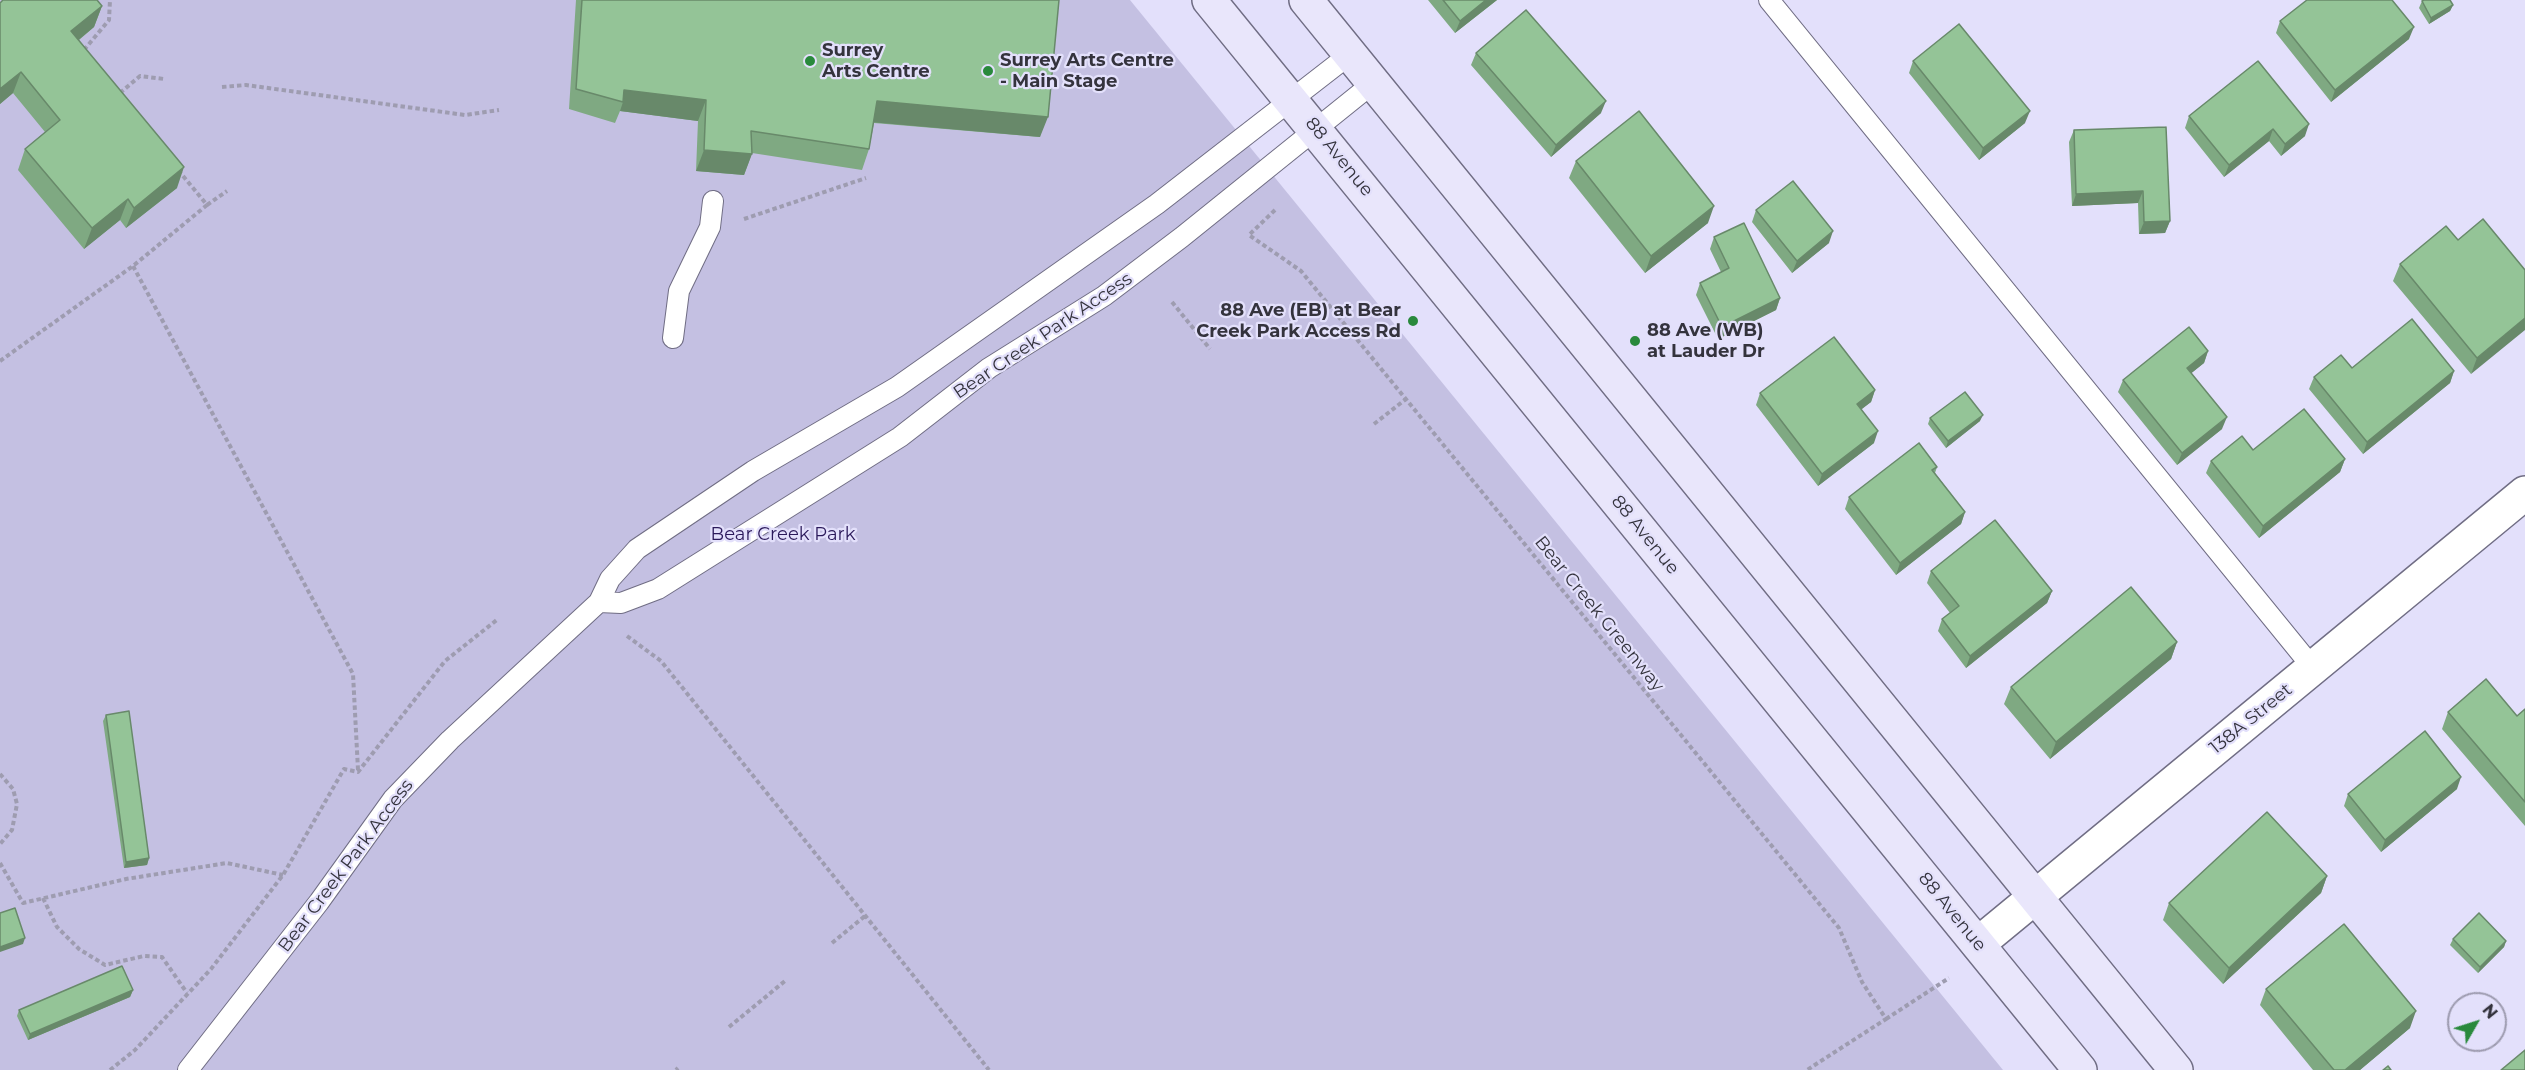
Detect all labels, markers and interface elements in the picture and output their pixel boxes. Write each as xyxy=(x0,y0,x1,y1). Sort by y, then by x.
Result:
place label: Surrey Arts Centre xyxy=(822,40,930,82)
place label: Surrey Arts Centre - Main Stage xyxy=(1000,50,1174,92)
marker: Surrey Arts Centre xyxy=(803,54,817,68)
marker: Surrey Arts Centre - Main Stage xyxy=(981,64,995,78)
street label: 88 Avenue xyxy=(1301,113,1377,201)
street label: Bear Creek Park Access xyxy=(950,268,1136,404)
place label: 88 Ave (EB) at Bear Creek Park Access Rd xyxy=(1196,300,1401,342)
marker: 88 Ave (EB) at Bear Creek Park Access Rd xyxy=(1406,314,1420,328)
place label: 88 Ave (WB) at Lauder Dr xyxy=(1647,320,1765,362)
marker: 88 Ave (WB) at Lauder Dr xyxy=(1628,334,1642,348)
street label: 88 Avenue xyxy=(1607,491,1683,579)
park label: Bear Creek Park xyxy=(711,524,855,546)
street label: Bear Creek Greenway xyxy=(1530,532,1668,696)
street label: 138A Street xyxy=(2205,679,2297,759)
street label: Bear Creek Park Access xyxy=(274,775,418,957)
street label: 88 Avenue xyxy=(1914,868,1990,956)
north arrow xyxy=(2447,992,2507,1052)
text: N xyxy=(2478,1001,2501,1023)

